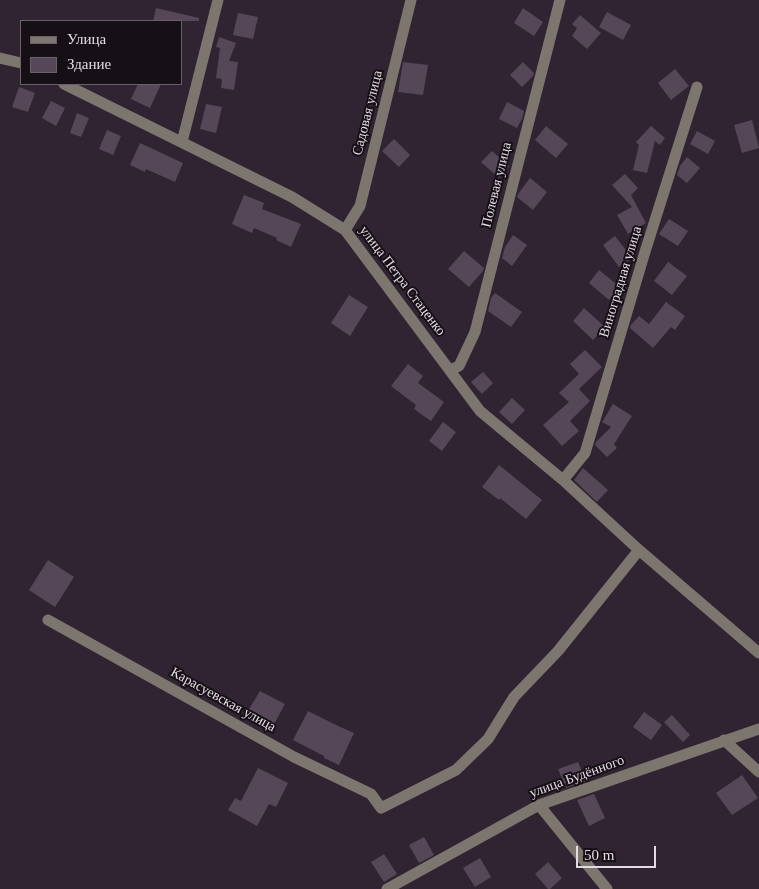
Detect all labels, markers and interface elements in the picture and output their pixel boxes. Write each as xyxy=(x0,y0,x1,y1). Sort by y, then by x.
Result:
legend xyxy=(20,20,182,85)
text: Улица xyxy=(67,31,106,47)
text: Здание xyxy=(67,56,111,72)
street label: Садовая улица xyxy=(349,69,387,157)
street label: Полевая улица xyxy=(478,141,516,229)
street label: улица Петра Стаценко xyxy=(355,223,449,339)
street label: Виноградная улица xyxy=(596,224,646,340)
street label: Карасуевская улица xyxy=(167,664,279,736)
street label: улица Будённого xyxy=(527,752,627,802)
scale bar xyxy=(579,836,659,868)
text: 50 m xyxy=(584,847,614,863)

